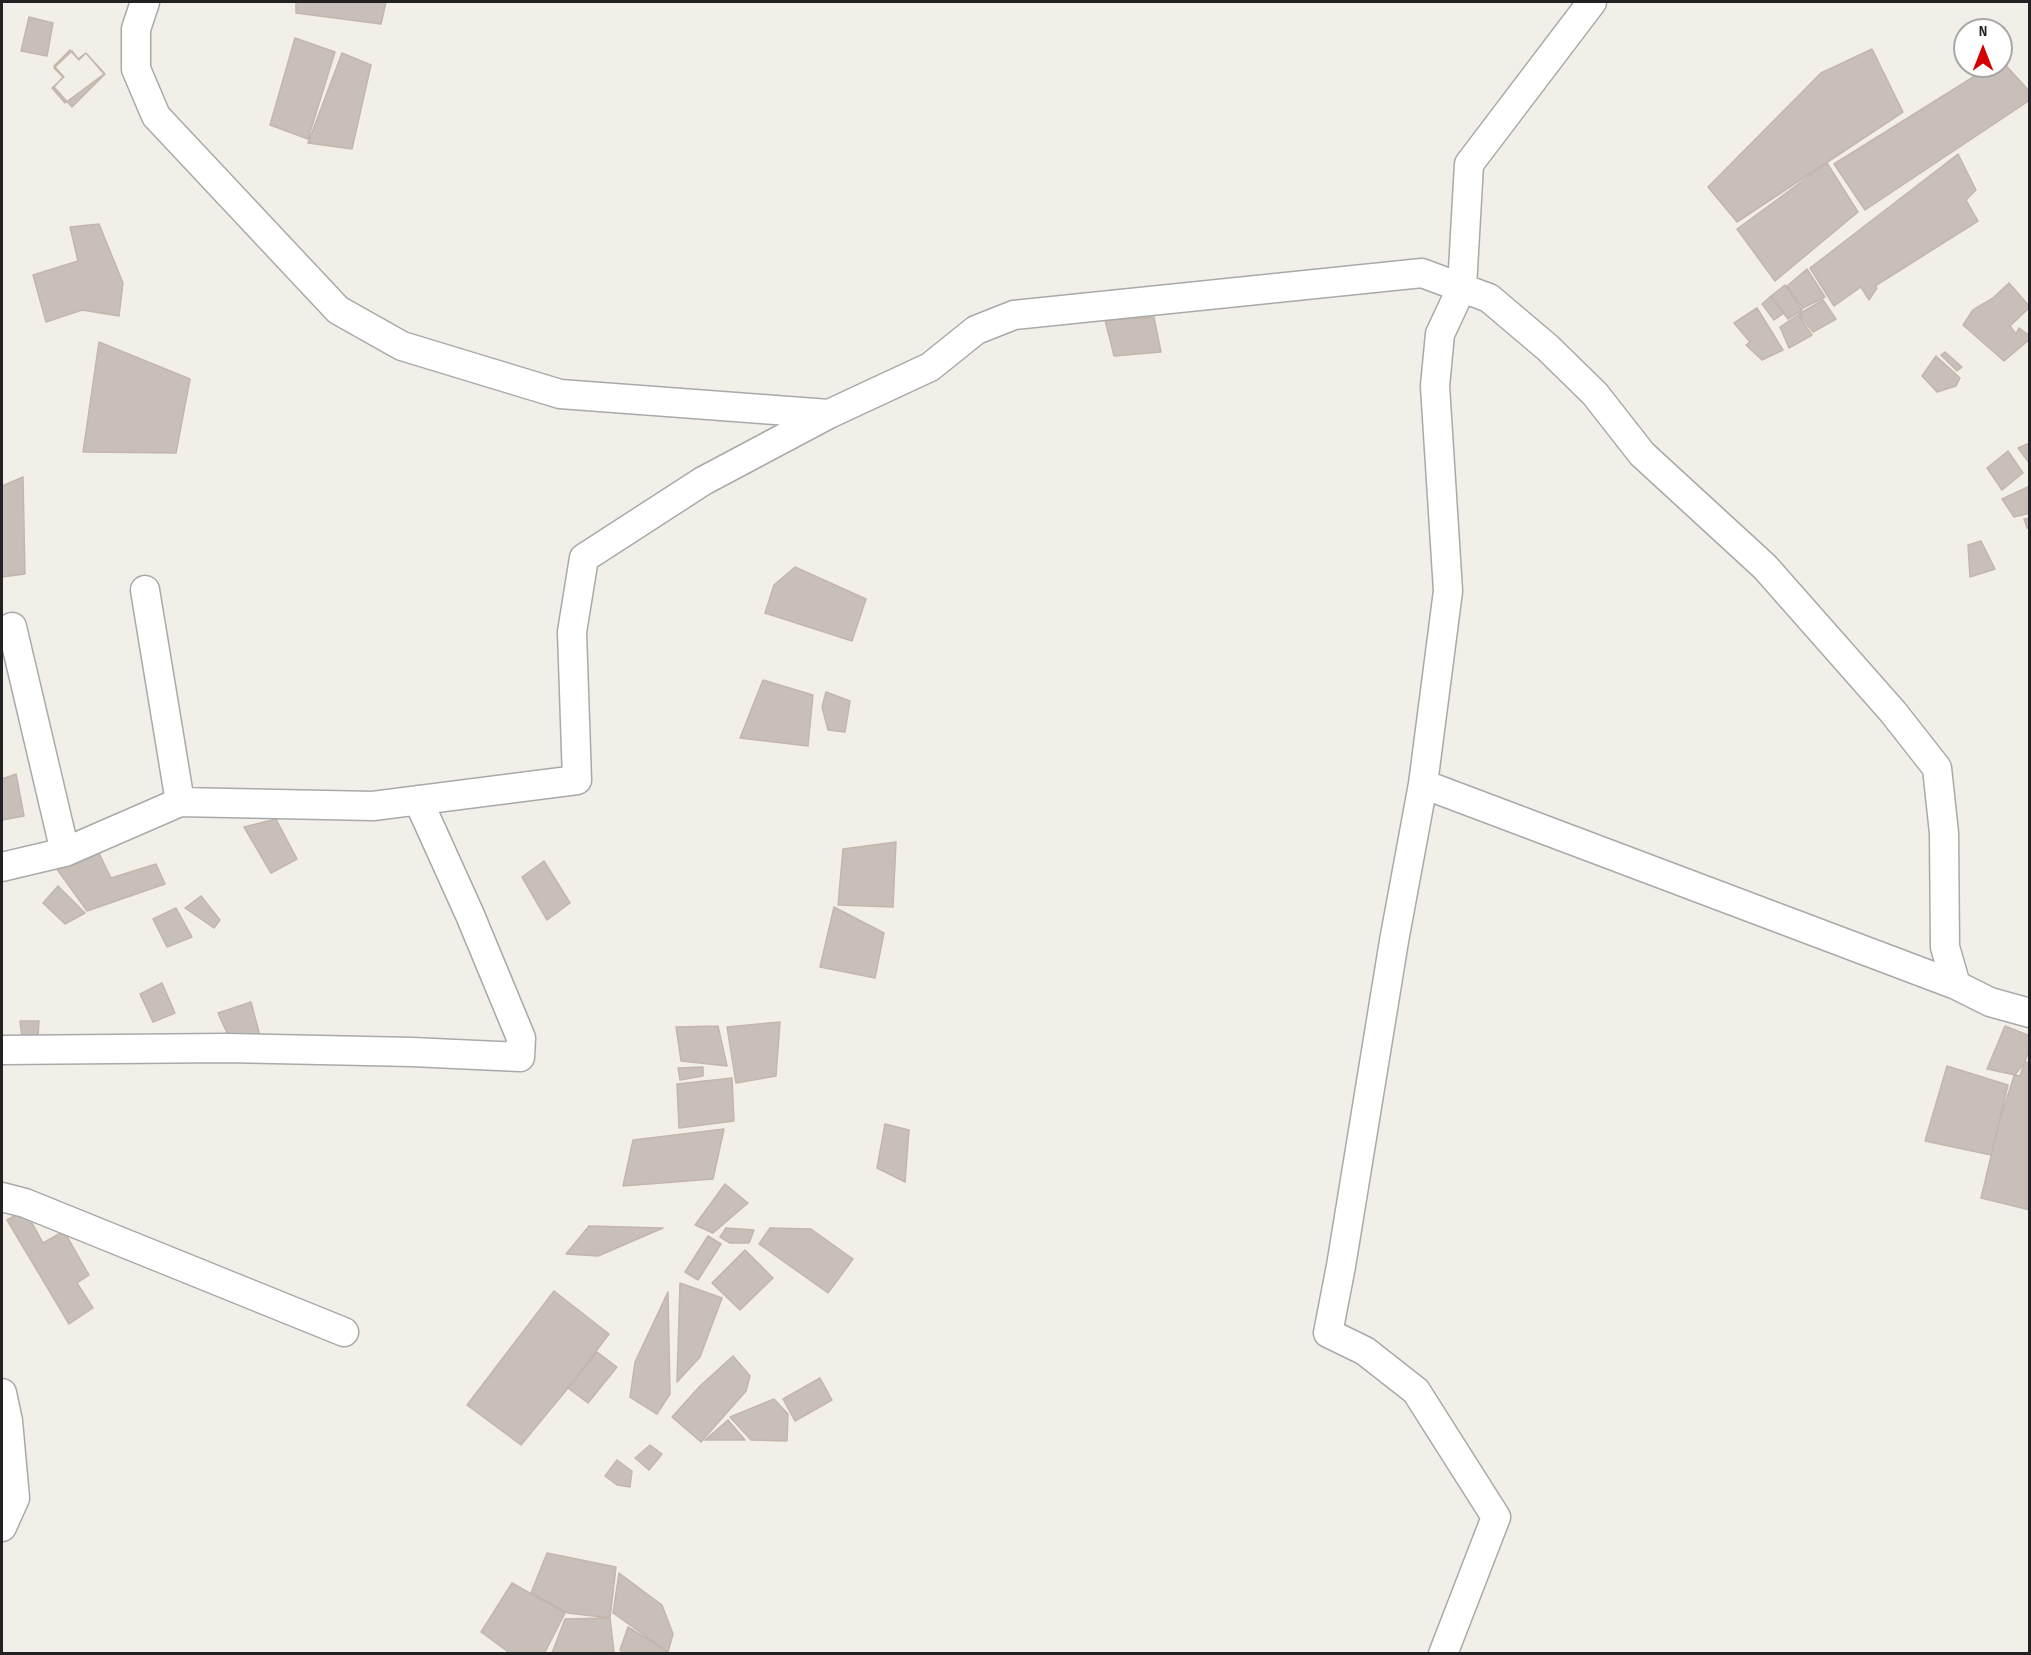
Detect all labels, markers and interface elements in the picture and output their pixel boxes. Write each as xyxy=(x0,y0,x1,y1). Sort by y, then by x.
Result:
north arrow xyxy=(1953,18,2013,78)
text: N xyxy=(1979,22,1987,41)

